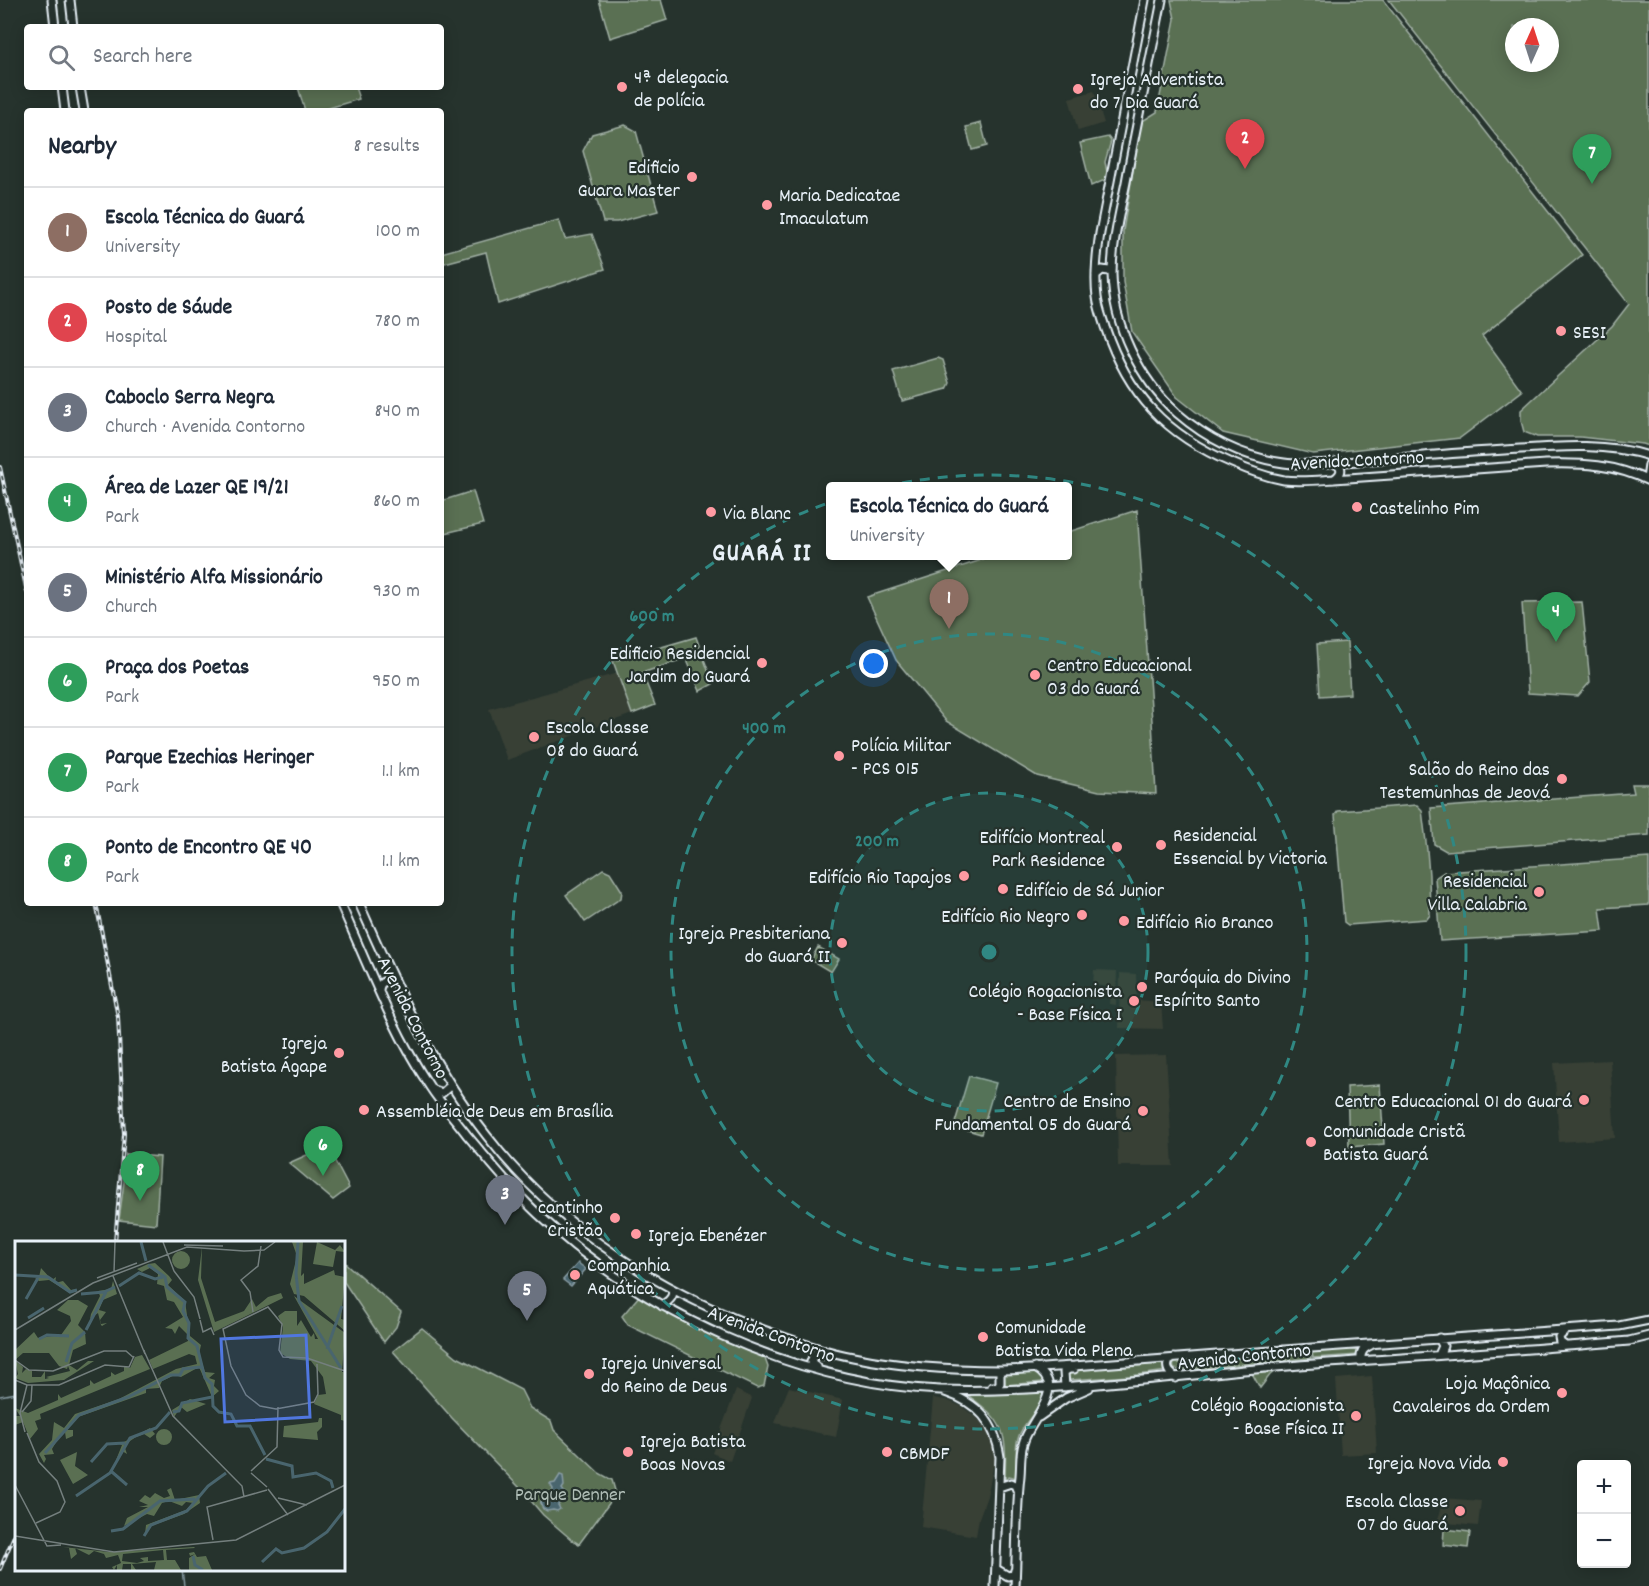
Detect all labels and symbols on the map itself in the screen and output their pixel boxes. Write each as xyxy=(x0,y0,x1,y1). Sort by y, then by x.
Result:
north arrow xyxy=(1505,18,1559,72)
place label: 4ª delegacia de polícia xyxy=(634,65,729,116)
place label: Igreja Adventista do 7 Dia Guará xyxy=(1090,67,1224,118)
marker: 4ª delegacia de polícia xyxy=(615,80,629,94)
marker: Igreja Adventista do 7 Dia Guará xyxy=(1071,82,1085,96)
pin: 2 xyxy=(1226,120,1264,169)
pin: 7 xyxy=(1572,134,1612,184)
place label: Edificio Guara Master xyxy=(577,155,681,206)
marker: Edificio Guara Master xyxy=(685,170,699,184)
place label: Maria Dedicatae Imaculatum xyxy=(779,183,900,234)
marker: Maria Dedicatae Imaculatum xyxy=(760,198,774,212)
place label: SESI xyxy=(1573,320,1606,348)
marker: SESI xyxy=(1554,324,1568,338)
street label: Avenida Contorno xyxy=(1289,444,1425,479)
place label: Castelinho Pim xyxy=(1369,496,1480,524)
marker: Castelinho Pim xyxy=(1350,500,1364,514)
place label: Via Blanc xyxy=(723,501,791,529)
marker: Via Blanc xyxy=(704,505,718,519)
district label: GUARÁ II xyxy=(712,536,812,573)
pin: 1 xyxy=(930,580,968,629)
pin: 4 xyxy=(1536,592,1576,642)
text: 600 m xyxy=(630,605,674,630)
place label: Edificio Residencial Jardim do Guará xyxy=(610,641,750,692)
your location xyxy=(859,649,888,678)
place label: Centro Educacional 03 do Guará xyxy=(1047,653,1192,704)
marker: Edificio Residencial Jardim do Guará xyxy=(755,656,769,670)
marker: Centro Educacional 03 do Guará xyxy=(1028,668,1042,682)
place label: Escola Classe 08 do Guará xyxy=(546,715,649,766)
text: 400 m xyxy=(742,717,786,742)
marker: Escola Classe 08 do Guará xyxy=(527,730,541,744)
place label: Polícia Militar - PCS 015 xyxy=(851,733,952,784)
marker: Polícia Militar - PCS 015 xyxy=(832,749,846,763)
place label: Salão do Reino das Testemunhas de Jeová xyxy=(1379,757,1550,808)
marker: Salão do Reino das Testemunhas de Jeová xyxy=(1555,772,1569,786)
place label: Residencial Essencial by Victoria xyxy=(1173,823,1327,874)
place label: Edifício Montreal Park Residence xyxy=(979,825,1105,876)
text: 200 m xyxy=(855,830,899,855)
marker: Residencial Essencial by Victoria xyxy=(1154,838,1168,852)
marker: Edifício Montreal Park Residence xyxy=(1110,840,1124,854)
place label: Edifício Rio Tapajos xyxy=(809,865,952,893)
marker: Edifício Rio Tapajos xyxy=(957,869,971,883)
place label: Residencial Villa Calabria xyxy=(1428,869,1528,920)
place label: Edifício de Sá Junior xyxy=(1015,878,1165,906)
marker: Edifício de Sá Junior xyxy=(996,882,1010,896)
marker: Residencial Villa Calabria xyxy=(1532,885,1546,899)
place label: Edifício Rio Negro xyxy=(941,904,1070,932)
marker: Edifício Rio Negro xyxy=(1075,908,1089,922)
place label: Edifício Rio Branco xyxy=(1136,910,1273,938)
marker: Edifício Rio Branco xyxy=(1117,914,1131,928)
place label: Igreja Presbiteriana do Guará II xyxy=(678,921,831,972)
marker: Igreja Presbiteriana do Guará II xyxy=(835,936,849,950)
centre of rings xyxy=(979,942,999,962)
street label: Avenida Contorno xyxy=(368,952,454,1085)
place label: Paróquia do Divino Espírito Santo xyxy=(1154,965,1291,1016)
place label: Colégio Rogacionista - Base Física I xyxy=(968,979,1123,1030)
marker: Paróquia do Divino Espírito Santo xyxy=(1135,980,1149,994)
marker: Colégio Rogacionista - Base Física I xyxy=(1127,994,1141,1008)
place label: Igreja Batista Ágape xyxy=(221,1031,328,1082)
marker: Igreja Batista Ágape xyxy=(332,1046,346,1060)
place label: Centro de Ensino Fundamental 05 do Guará xyxy=(934,1089,1131,1140)
place label: Centro Educacional 01 do Guará xyxy=(1335,1089,1572,1117)
marker: Centro Educacional 01 do Guará xyxy=(1577,1093,1591,1107)
place label: Assembléia de Deus em Brasília xyxy=(376,1099,613,1127)
marker: Assembléia de Deus em Brasília xyxy=(357,1103,371,1117)
marker: Centro de Ensino Fundamental 05 do Guará xyxy=(1136,1104,1150,1118)
place label: Comunidade Cristã Batista Guará xyxy=(1323,1119,1465,1170)
pin: 6 xyxy=(304,1126,342,1176)
marker: Comunidade Cristã Batista Guará xyxy=(1304,1135,1318,1149)
pin: 8 xyxy=(120,1152,160,1201)
pin: 3 xyxy=(486,1176,524,1225)
place label: cantinho Cristão xyxy=(538,1195,603,1246)
marker: cantinho Cristão xyxy=(608,1211,622,1225)
place label: Igreja Ebenézer xyxy=(648,1223,767,1251)
marker: Igreja Ebenézer xyxy=(629,1227,643,1241)
inset map xyxy=(15,1241,345,1571)
place label: Companhia Aquática xyxy=(587,1253,670,1304)
marker: Companhia Aquática xyxy=(568,1268,582,1282)
pin: 5 xyxy=(508,1272,546,1321)
street label: Avenida Contorno xyxy=(703,1300,839,1372)
place label: Comunidade Batista Vida Plena xyxy=(995,1315,1133,1366)
marker: Comunidade Batista Vida Plena xyxy=(976,1330,990,1344)
street label: Avenida Contorno xyxy=(1176,1337,1313,1379)
place label: Igreja Universal do Reino de Deus xyxy=(601,1351,728,1402)
marker: Igreja Universal do Reino de Deus xyxy=(582,1367,596,1381)
place label: Loja Maçônica Cavaleiros da Ordem xyxy=(1392,1371,1551,1422)
marker: Loja Maçônica Cavaleiros da Ordem xyxy=(1555,1386,1569,1400)
place label: Colégio Rogacionista - Base Física II xyxy=(1190,1393,1345,1444)
marker: Colégio Rogacionista - Base Física II xyxy=(1349,1409,1363,1423)
place label: Igreja Batista Boas Novas xyxy=(640,1429,746,1480)
place label: CBMDF xyxy=(899,1441,949,1469)
marker: Igreja Batista Boas Novas xyxy=(621,1445,635,1459)
marker: CBMDF xyxy=(880,1445,894,1459)
place label: Igreja Nova Vida xyxy=(1368,1451,1492,1479)
marker: Igreja Nova Vida xyxy=(1496,1455,1510,1469)
park label: Parque Denner xyxy=(515,1482,626,1510)
place label: Escola Classe 07 do Guará xyxy=(1345,1489,1448,1540)
marker: Escola Classe 07 do Guará xyxy=(1453,1504,1467,1518)

